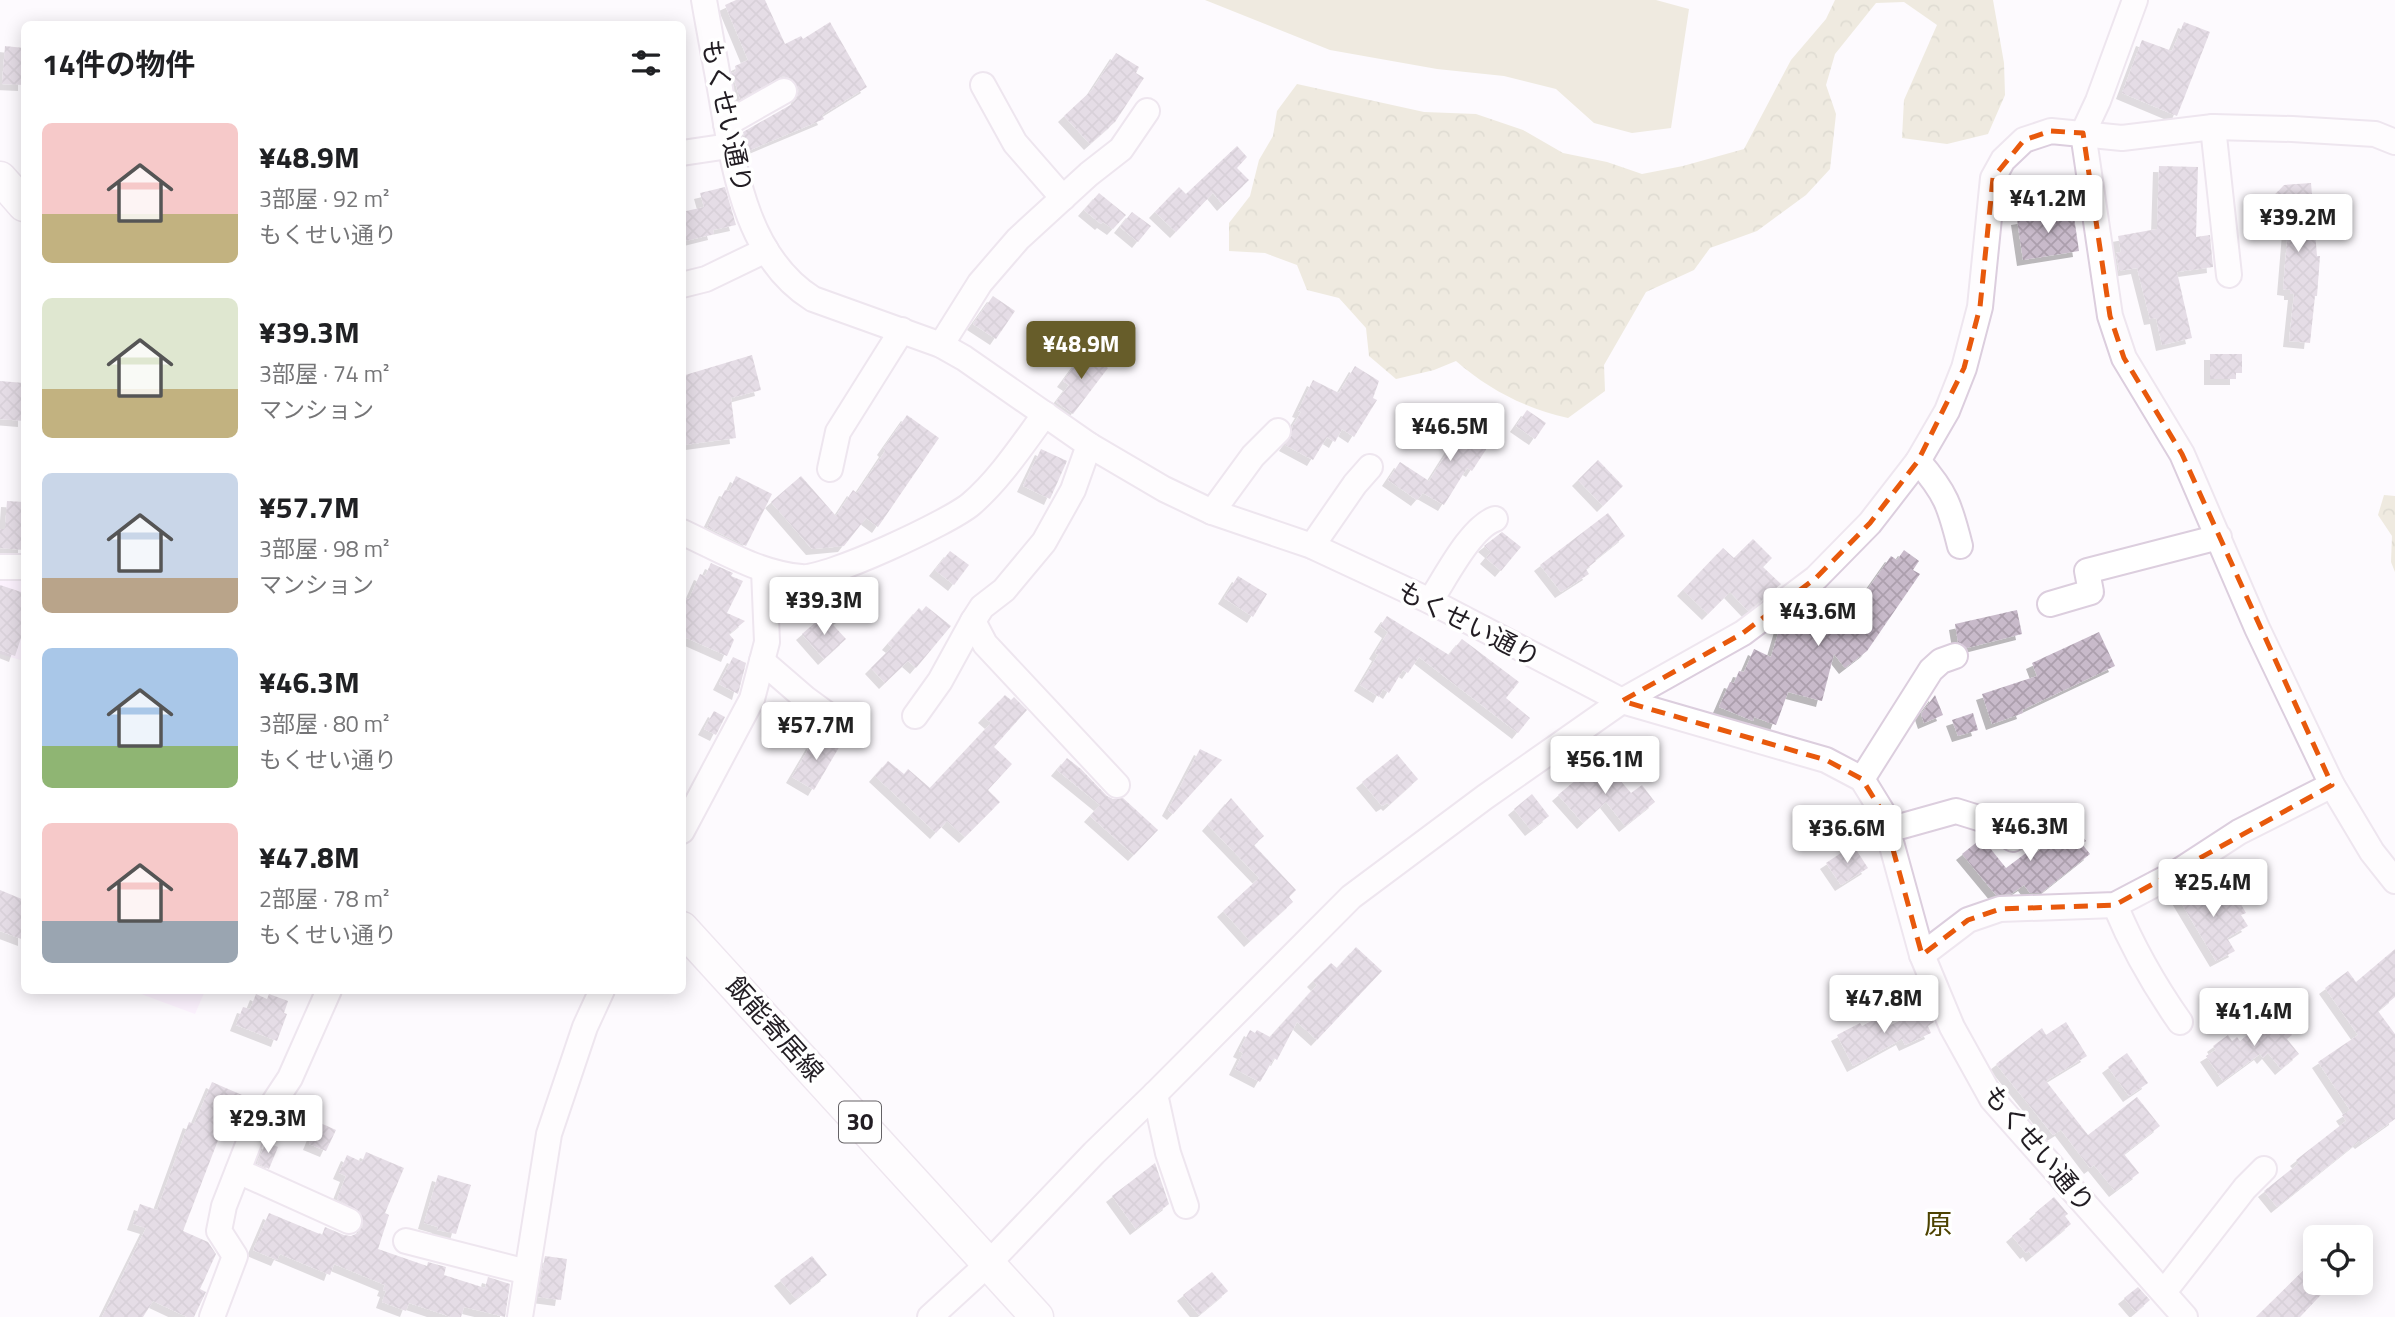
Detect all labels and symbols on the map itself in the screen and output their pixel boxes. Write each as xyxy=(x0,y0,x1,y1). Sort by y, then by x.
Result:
street label: もくせい通り xyxy=(692,36,763,196)
pin: ¥41.2M xyxy=(1991,176,2105,235)
pin: ¥39.2M xyxy=(2241,194,2355,254)
pin: ¥48.9M xyxy=(1024,322,1138,381)
pin: ¥46.5M xyxy=(1393,404,1507,463)
street label: もくせい通り xyxy=(1391,571,1548,676)
pin: ¥39.3M xyxy=(767,578,881,637)
pin: ¥43.6M xyxy=(1761,588,1875,648)
pin: ¥57.7M xyxy=(759,702,873,762)
pin: ¥56.1M xyxy=(1548,736,1662,796)
pin: ¥46.3M xyxy=(1973,804,2087,863)
pin: ¥36.6M xyxy=(1790,806,1904,865)
pin: ¥25.4M xyxy=(2156,860,2270,919)
street label: 飯能寄居線 xyxy=(717,967,833,1090)
pin: ¥47.8M xyxy=(1827,976,1941,1035)
pin: ¥41.4M xyxy=(2197,988,2311,1048)
street label: もくせい通り xyxy=(1974,1076,2104,1221)
pin: ¥29.3M xyxy=(211,1096,325,1155)
road number: 30 xyxy=(839,1102,881,1142)
district label: 原 xyxy=(1924,1202,1952,1245)

